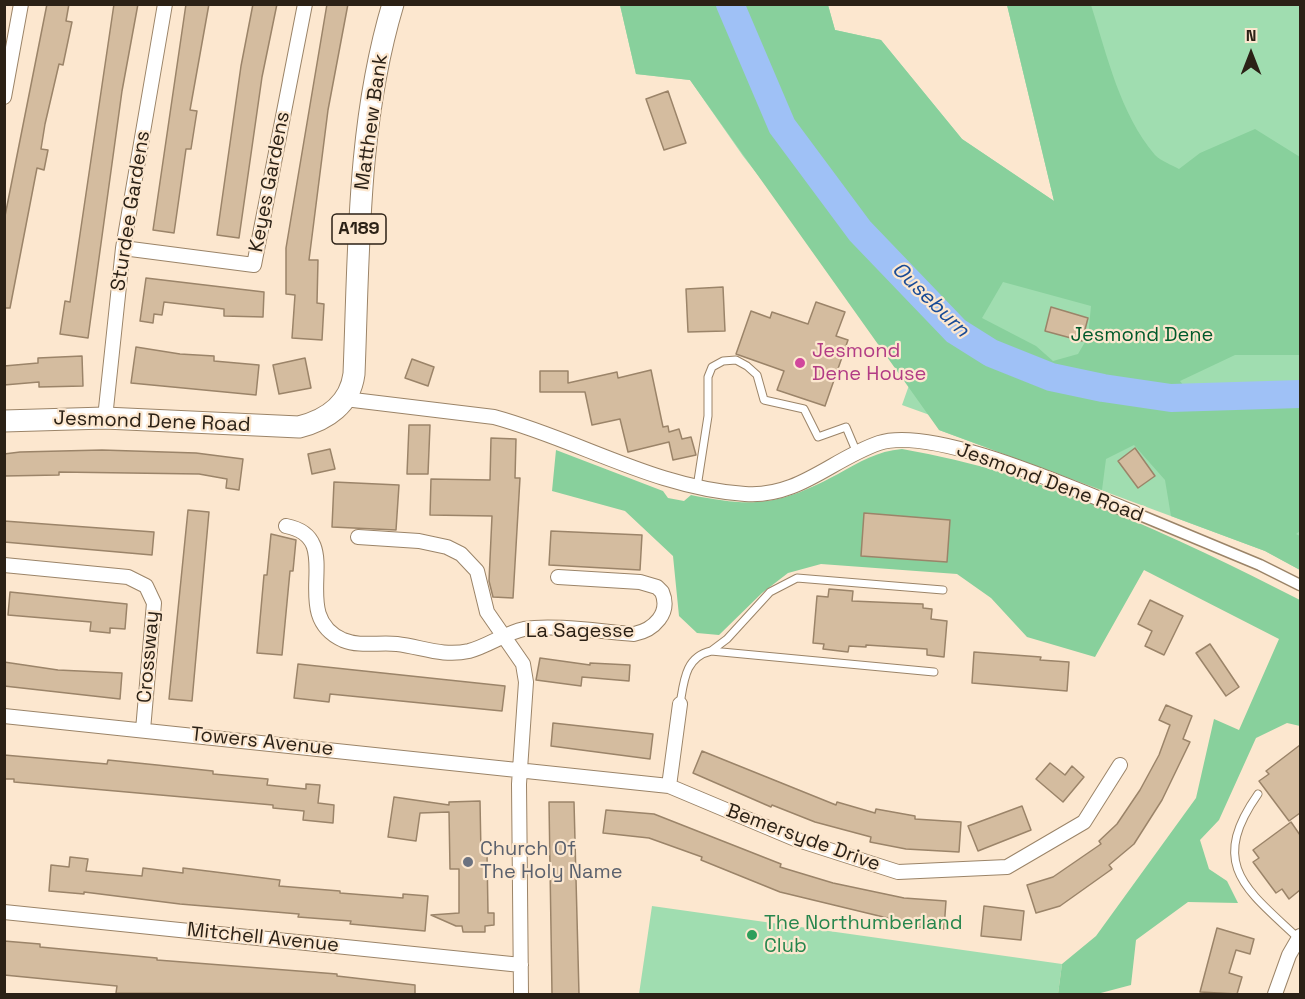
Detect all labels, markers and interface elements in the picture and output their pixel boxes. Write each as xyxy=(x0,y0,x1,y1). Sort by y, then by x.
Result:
north arrow xyxy=(1221,24,1281,84)
text: N xyxy=(1246,25,1256,46)
street label: Matthew Bank xyxy=(351,52,393,192)
street label: Keyes Gardens xyxy=(245,110,295,254)
street label: Sturdee Gardens xyxy=(106,129,156,293)
road number: A189 xyxy=(332,214,386,244)
water label: Ouseburn xyxy=(886,257,974,343)
park label: Jesmond Dene xyxy=(1071,324,1213,348)
place label: Jesmond Dene House xyxy=(812,340,926,387)
marker: Jesmond Dene House xyxy=(793,356,807,370)
street label: Jesmond Dene Road xyxy=(53,407,251,437)
street label: Jesmond Dene Road xyxy=(953,438,1147,528)
street label: Crossway xyxy=(133,610,165,704)
street label: La Sagesse xyxy=(526,620,634,644)
street label: Towers Avenue xyxy=(190,723,334,761)
street label: Bemersyde Drive xyxy=(723,799,883,877)
place label: Church Of The Holy Name xyxy=(480,838,623,885)
marker: Church Of The Holy Name xyxy=(461,855,475,869)
place label: The Northumberland Club xyxy=(764,912,963,959)
street label: Mitchell Avenue xyxy=(186,918,340,958)
marker: The Northumberland Club xyxy=(745,928,759,942)

